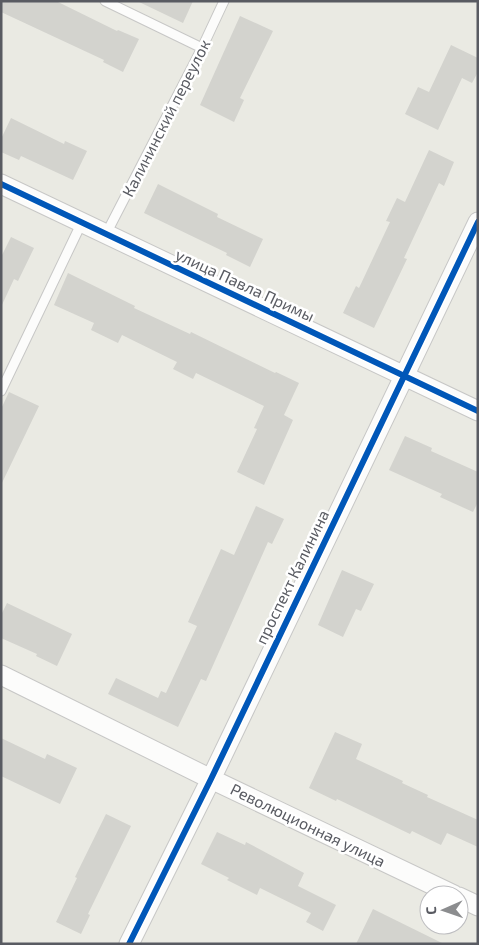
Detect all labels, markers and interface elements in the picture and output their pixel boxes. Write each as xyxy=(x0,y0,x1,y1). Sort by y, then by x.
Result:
street label: Калининский переулок xyxy=(118,36,215,200)
street label: улица Павла Примы xyxy=(172,244,318,326)
street label: проспект Калинина xyxy=(251,507,332,647)
street label: Революционная улица xyxy=(227,779,389,871)
north arrow xyxy=(419,885,469,935)
text: С xyxy=(422,906,439,915)

